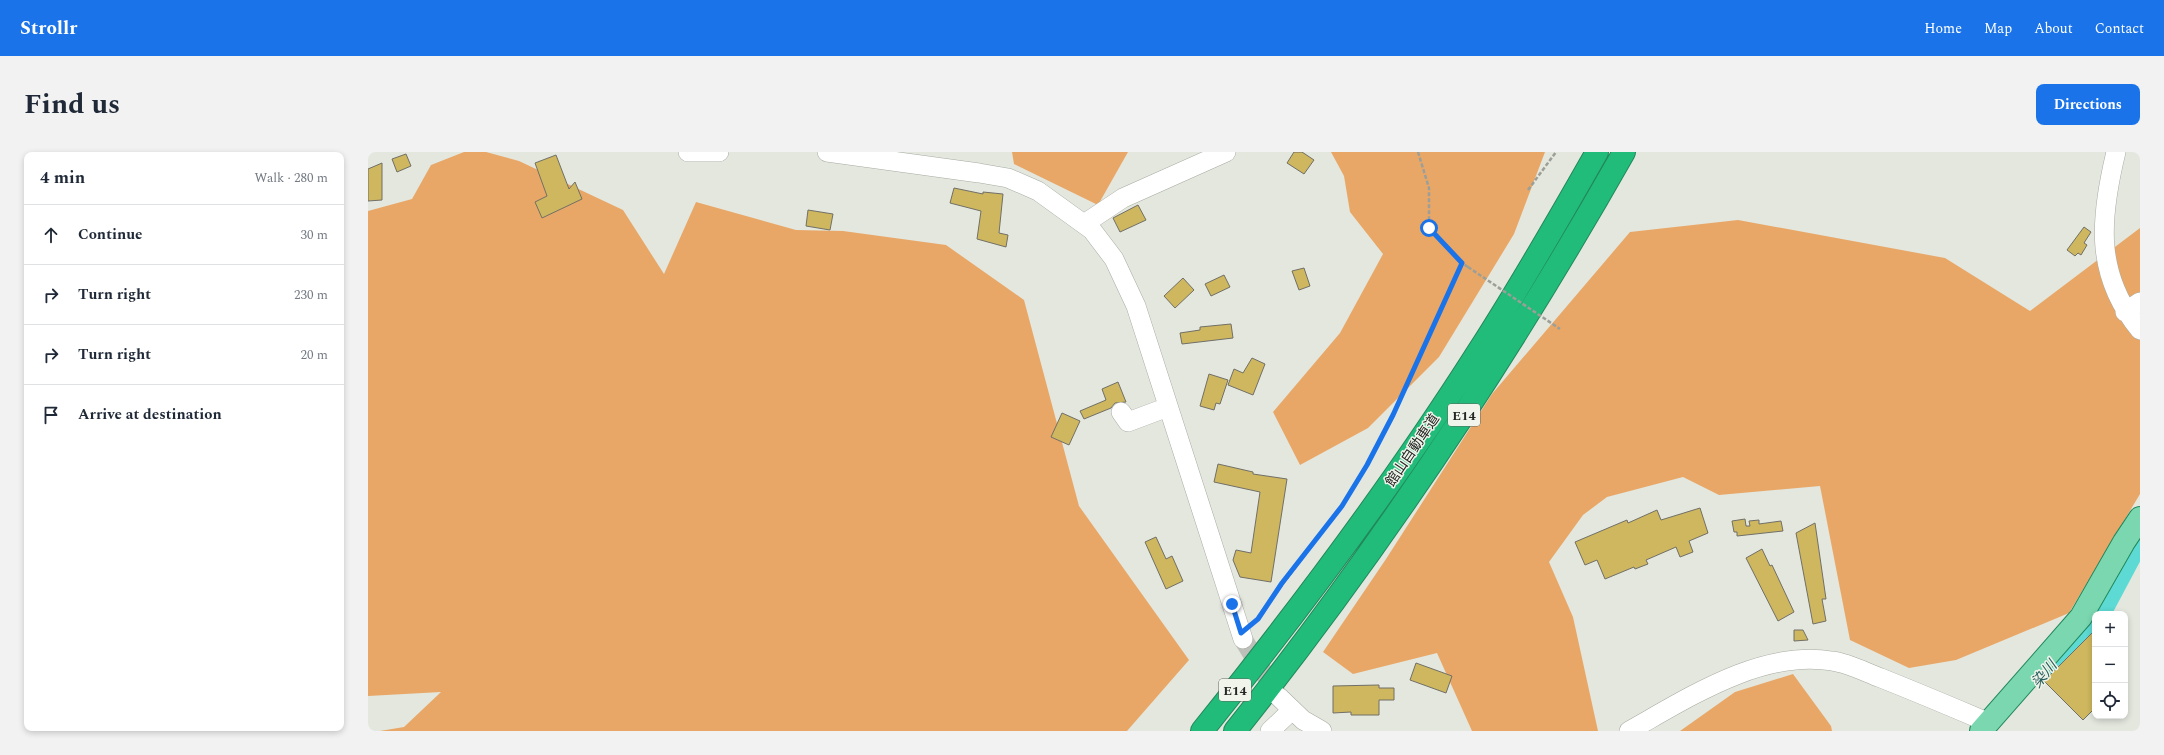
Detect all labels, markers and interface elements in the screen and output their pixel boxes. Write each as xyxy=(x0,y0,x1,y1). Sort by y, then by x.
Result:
text: Strollr xyxy=(20,14,77,43)
text: Home xyxy=(1924,18,1962,39)
text: Map xyxy=(1984,18,2012,39)
text: About xyxy=(2034,18,2073,39)
text: Contact xyxy=(2095,18,2144,39)
text: Find us xyxy=(24,83,120,126)
button: Directions xyxy=(2036,84,2140,125)
text: 4 min xyxy=(40,165,85,191)
text: Walk · 280 m xyxy=(254,168,328,188)
route start xyxy=(1420,219,1438,237)
text: Continue xyxy=(78,223,143,246)
icon: ahead xyxy=(40,224,62,246)
text: 30 m xyxy=(301,225,328,245)
text: Turn right xyxy=(78,283,151,306)
icon: right xyxy=(40,284,62,306)
text: 230 m xyxy=(294,285,328,305)
text: Turn right xyxy=(78,343,151,366)
icon: right xyxy=(40,344,62,366)
text: 20 m xyxy=(301,345,328,365)
text: Arrive at destination xyxy=(78,403,222,426)
icon: arrive xyxy=(40,404,62,426)
road number: E14 xyxy=(1448,404,1480,426)
street label: 館山自動車道 xyxy=(1380,410,1445,491)
route end xyxy=(1223,595,1241,613)
map controls xyxy=(2092,611,2128,719)
button: + xyxy=(2092,611,2128,647)
button: − xyxy=(2092,647,2128,683)
water label: 染川 xyxy=(2026,654,2064,693)
road number: E14 xyxy=(1219,679,1251,701)
button: locate xyxy=(2092,683,2128,719)

